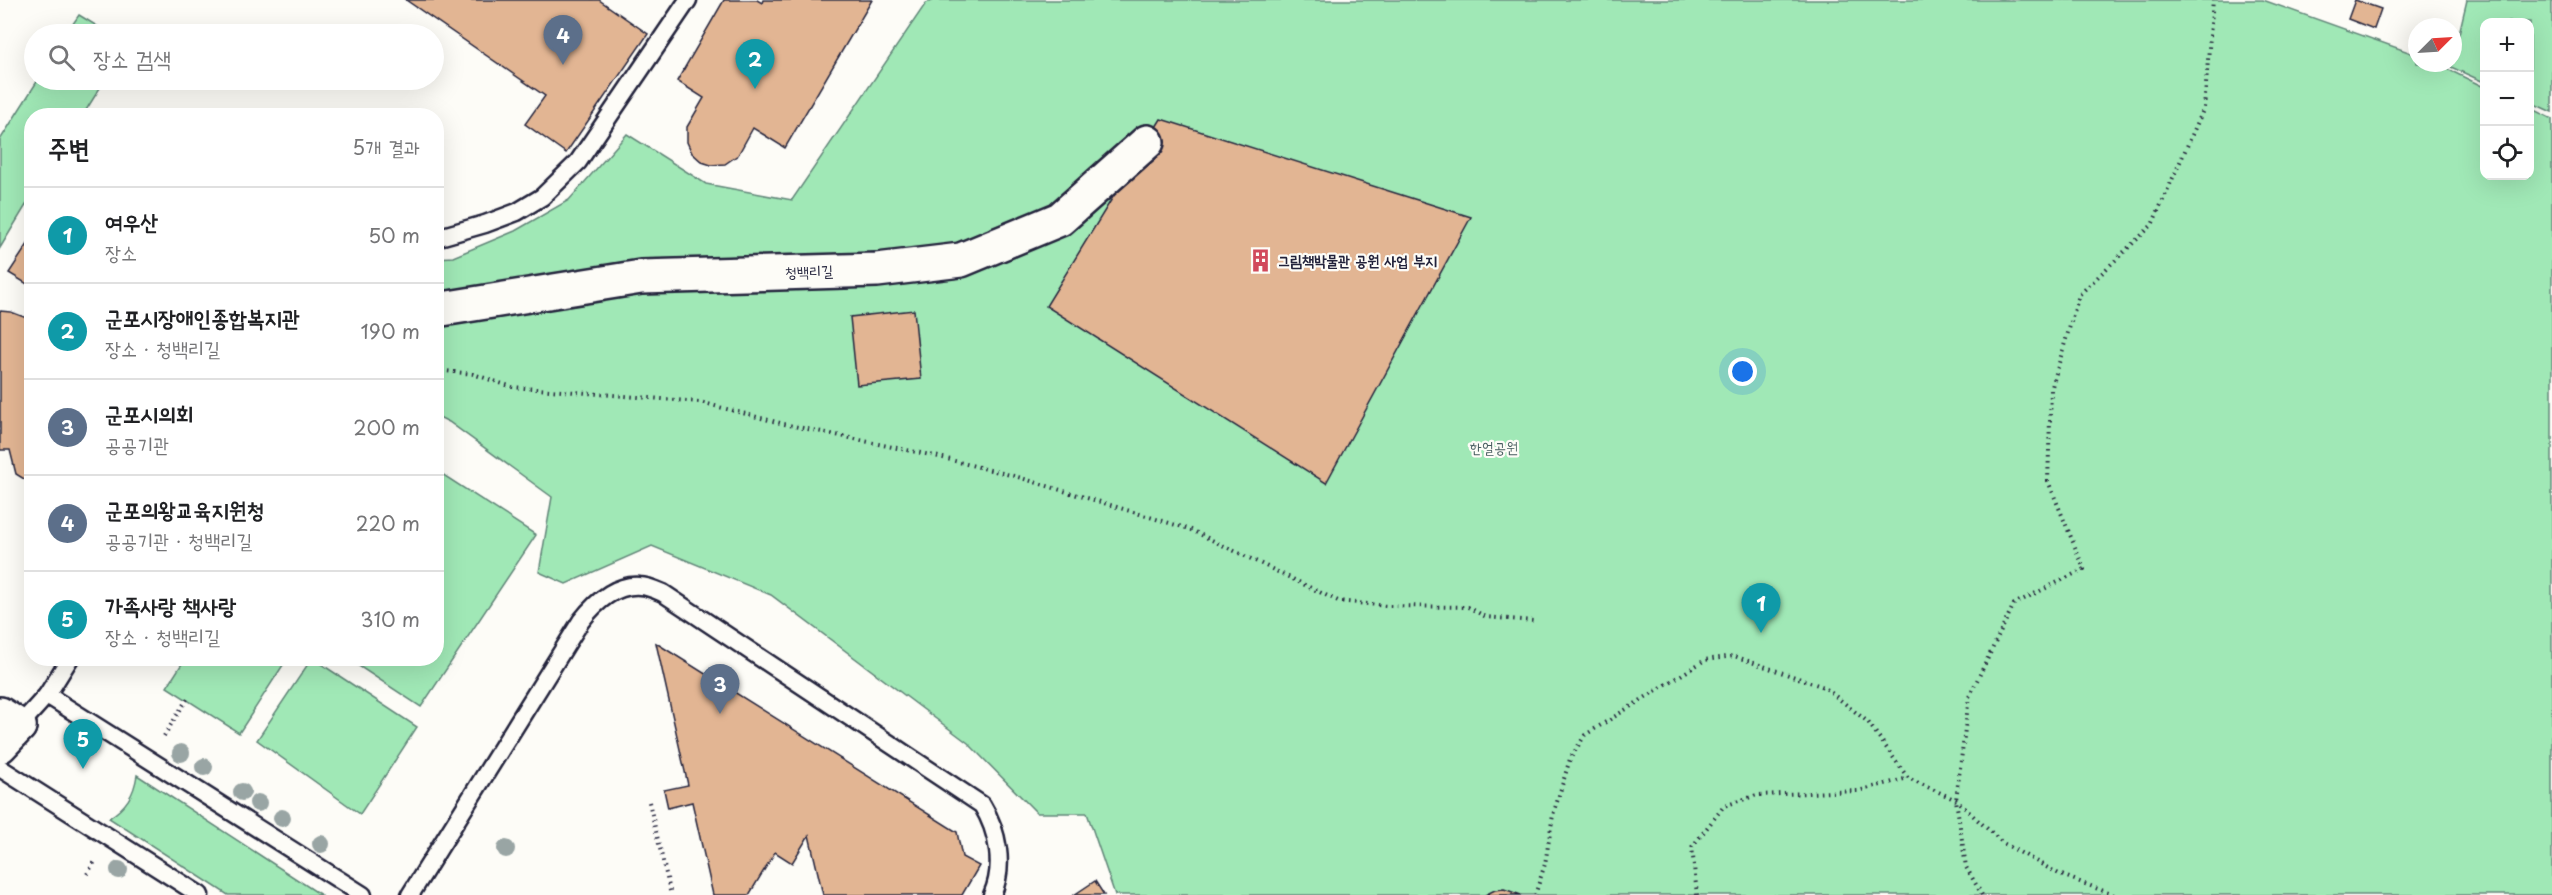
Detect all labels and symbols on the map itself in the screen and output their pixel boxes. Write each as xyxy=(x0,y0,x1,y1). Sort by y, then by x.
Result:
pin: 4 xyxy=(544,16,582,65)
north arrow xyxy=(2408,18,2462,72)
pin: 2 xyxy=(736,40,774,89)
building icon: 그림책박물관 공원 사업 부지 xyxy=(1247,248,1273,274)
place label: 그림책박물관 공원 사업 부지 xyxy=(1278,248,1437,271)
street label: 청백리길 xyxy=(784,258,833,283)
your location xyxy=(1728,357,1757,386)
park label: 한얼공원 xyxy=(1470,435,1518,458)
pin: 1 xyxy=(1742,584,1780,633)
pin: 3 xyxy=(700,664,740,714)
pin: 5 xyxy=(64,720,103,769)

